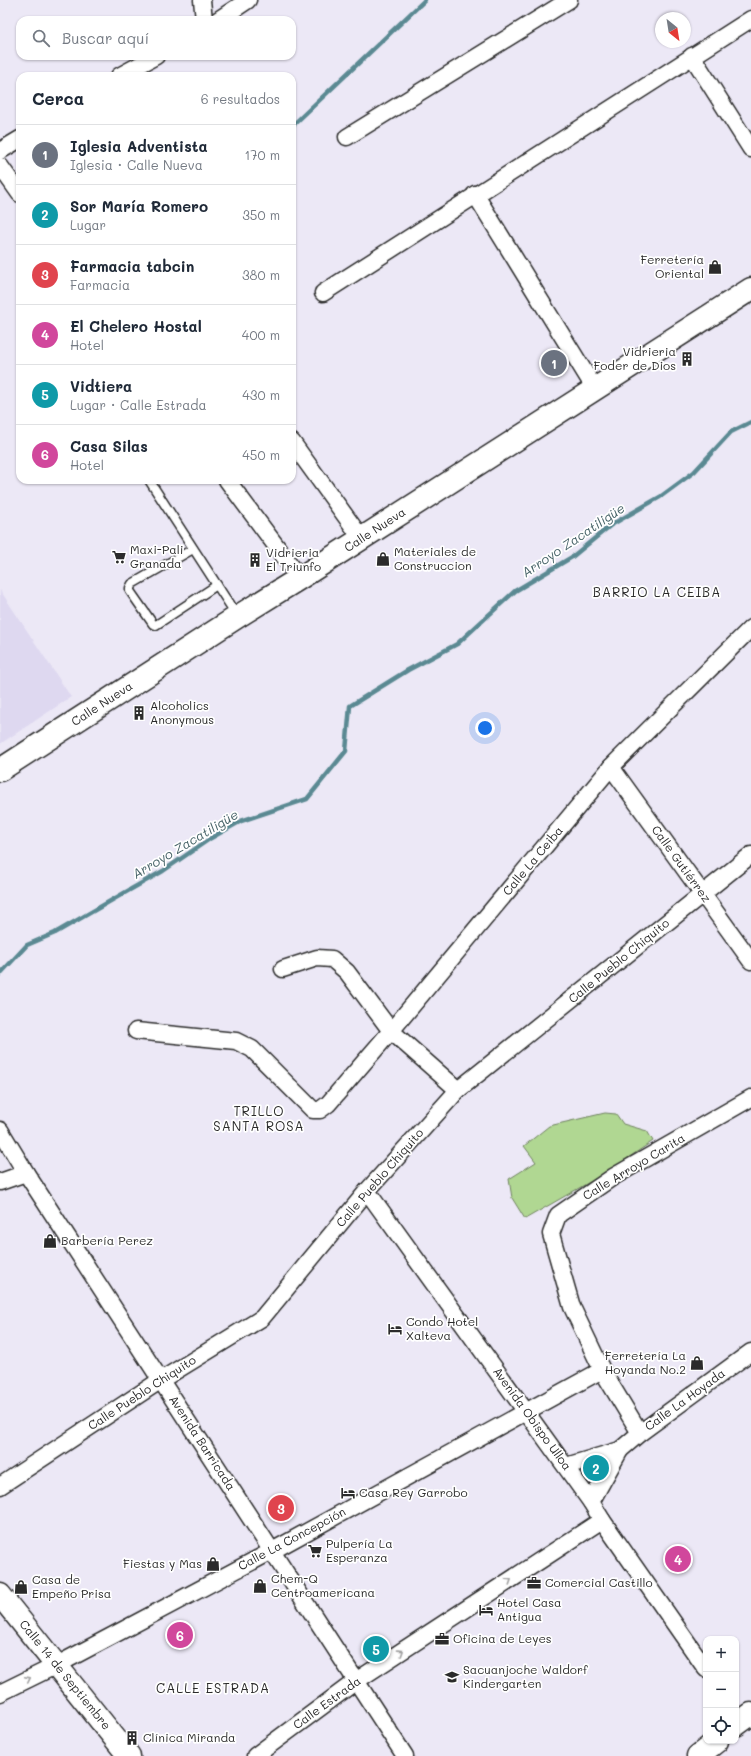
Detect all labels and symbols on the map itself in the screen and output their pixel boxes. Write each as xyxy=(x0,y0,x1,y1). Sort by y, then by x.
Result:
north arrow xyxy=(655,12,691,48)
place label: Ferretería Oriental xyxy=(640,251,704,281)
shop icon: Ferretería Oriental xyxy=(707,259,723,275)
place label: Vidrieria Foder de Dios xyxy=(594,343,676,373)
pin: 1 xyxy=(541,348,567,378)
building icon: Vidrieria Foder de Dios xyxy=(679,351,695,367)
water label: Arroyo Zacatiligüe xyxy=(518,499,627,580)
street label: Calle Nueva xyxy=(341,503,408,555)
place label: Maxi-Pali Granada xyxy=(130,541,183,571)
place label: Materiales de Construccion xyxy=(394,543,476,573)
place label: Vidrieria El Triunfo xyxy=(266,544,321,574)
supermarket icon: Maxi-Pali Granada xyxy=(111,549,127,565)
shop icon: Materiales de Construccion xyxy=(375,551,391,567)
building icon: Vidrieria El Triunfo xyxy=(247,552,263,568)
district label: BARRIO LA CEIBA xyxy=(593,583,721,600)
street label: Calle Nueva xyxy=(68,677,135,729)
place label: Alcoholics Anonymous xyxy=(150,697,214,727)
building icon: Alcoholics Anonymous xyxy=(131,705,147,721)
your location xyxy=(475,718,495,738)
water label: Arroyo Zacatiligüe xyxy=(129,805,241,882)
street label: Calle La Ceiba xyxy=(499,822,566,898)
street label: Calle Gutiérrez xyxy=(648,822,715,905)
street label: Calle Pueblo Chiquito xyxy=(565,914,672,1006)
district label: TRILLO SANTA ROSA xyxy=(213,1102,305,1134)
street label: Calle Pueblo Chiquito xyxy=(332,1125,426,1230)
street label: Calle Arroyo Carita xyxy=(579,1129,688,1203)
place label: Barbería Perez xyxy=(61,1232,153,1248)
shop icon: Barbería Perez xyxy=(42,1233,58,1249)
place label: Condo Hotel Xalteva xyxy=(406,1313,478,1343)
hotel icon: Condo Hotel Xalteva xyxy=(387,1321,403,1337)
place label: Ferretería La Hoyanda No.2 xyxy=(605,1347,686,1377)
street label: Calle Pueblo Chiquito xyxy=(84,1351,198,1433)
shop icon: Ferretería La Hoyanda No.2 xyxy=(689,1355,705,1371)
street label: Avenida Obispo Ulloa xyxy=(490,1364,576,1473)
street label: Calle La Hoyada xyxy=(641,1365,728,1434)
street label: Avenida Barricada xyxy=(166,1392,240,1493)
pin: 2 xyxy=(583,1453,609,1483)
place label: Casa Rey Garrobo xyxy=(359,1484,468,1500)
hotel icon: Casa Rey Garrobo xyxy=(340,1485,356,1501)
pin: 3 xyxy=(268,1493,294,1523)
street label: Calle La Concepción xyxy=(235,1503,348,1573)
place label: Pulpería La Esperanza xyxy=(326,1535,393,1565)
supermarket icon: Pulpería La Esperanza xyxy=(307,1543,323,1559)
pin: 4 xyxy=(665,1544,691,1574)
place label: Fiestas y Mas xyxy=(123,1555,202,1571)
shop icon: Fiestas y Mas xyxy=(205,1556,221,1572)
place label: Chem-Q Centroamericana xyxy=(271,1570,375,1600)
place label: Casa de Empeño Prisa xyxy=(32,1571,111,1601)
place label: Comercial Castillo xyxy=(545,1574,653,1590)
office icon: Comercial Castillo xyxy=(526,1575,542,1591)
shop icon: Chem-Q Centroamericana xyxy=(252,1578,268,1594)
one-way arrow xyxy=(505,1578,512,1585)
shop icon: Casa de Empeño Prisa xyxy=(13,1579,29,1595)
place label: Hotel Casa Antigua xyxy=(497,1594,562,1624)
hotel icon: Hotel Casa Antigua xyxy=(478,1602,494,1618)
street label: Calle 14 de Septiembre xyxy=(16,1616,115,1733)
pin: 6 xyxy=(167,1620,193,1650)
place label: Oficina de Leyes xyxy=(453,1630,552,1646)
office icon: Oficina de Leyes xyxy=(434,1631,450,1647)
pin: 5 xyxy=(363,1634,389,1664)
one-way arrow xyxy=(396,1650,403,1657)
place label: Sacuanjoche Waldorf Kindergarten xyxy=(463,1661,588,1691)
school or university icon: Sacuanjoche Waldorf Kindergarten xyxy=(444,1669,460,1685)
street label: Calle Estrada xyxy=(289,1672,363,1732)
one-way arrow xyxy=(24,1676,32,1684)
district label: CALLE ESTRADA xyxy=(156,1679,270,1696)
place label: Clínica Miranda xyxy=(143,1729,236,1745)
building icon: Clínica Miranda xyxy=(124,1730,140,1746)

